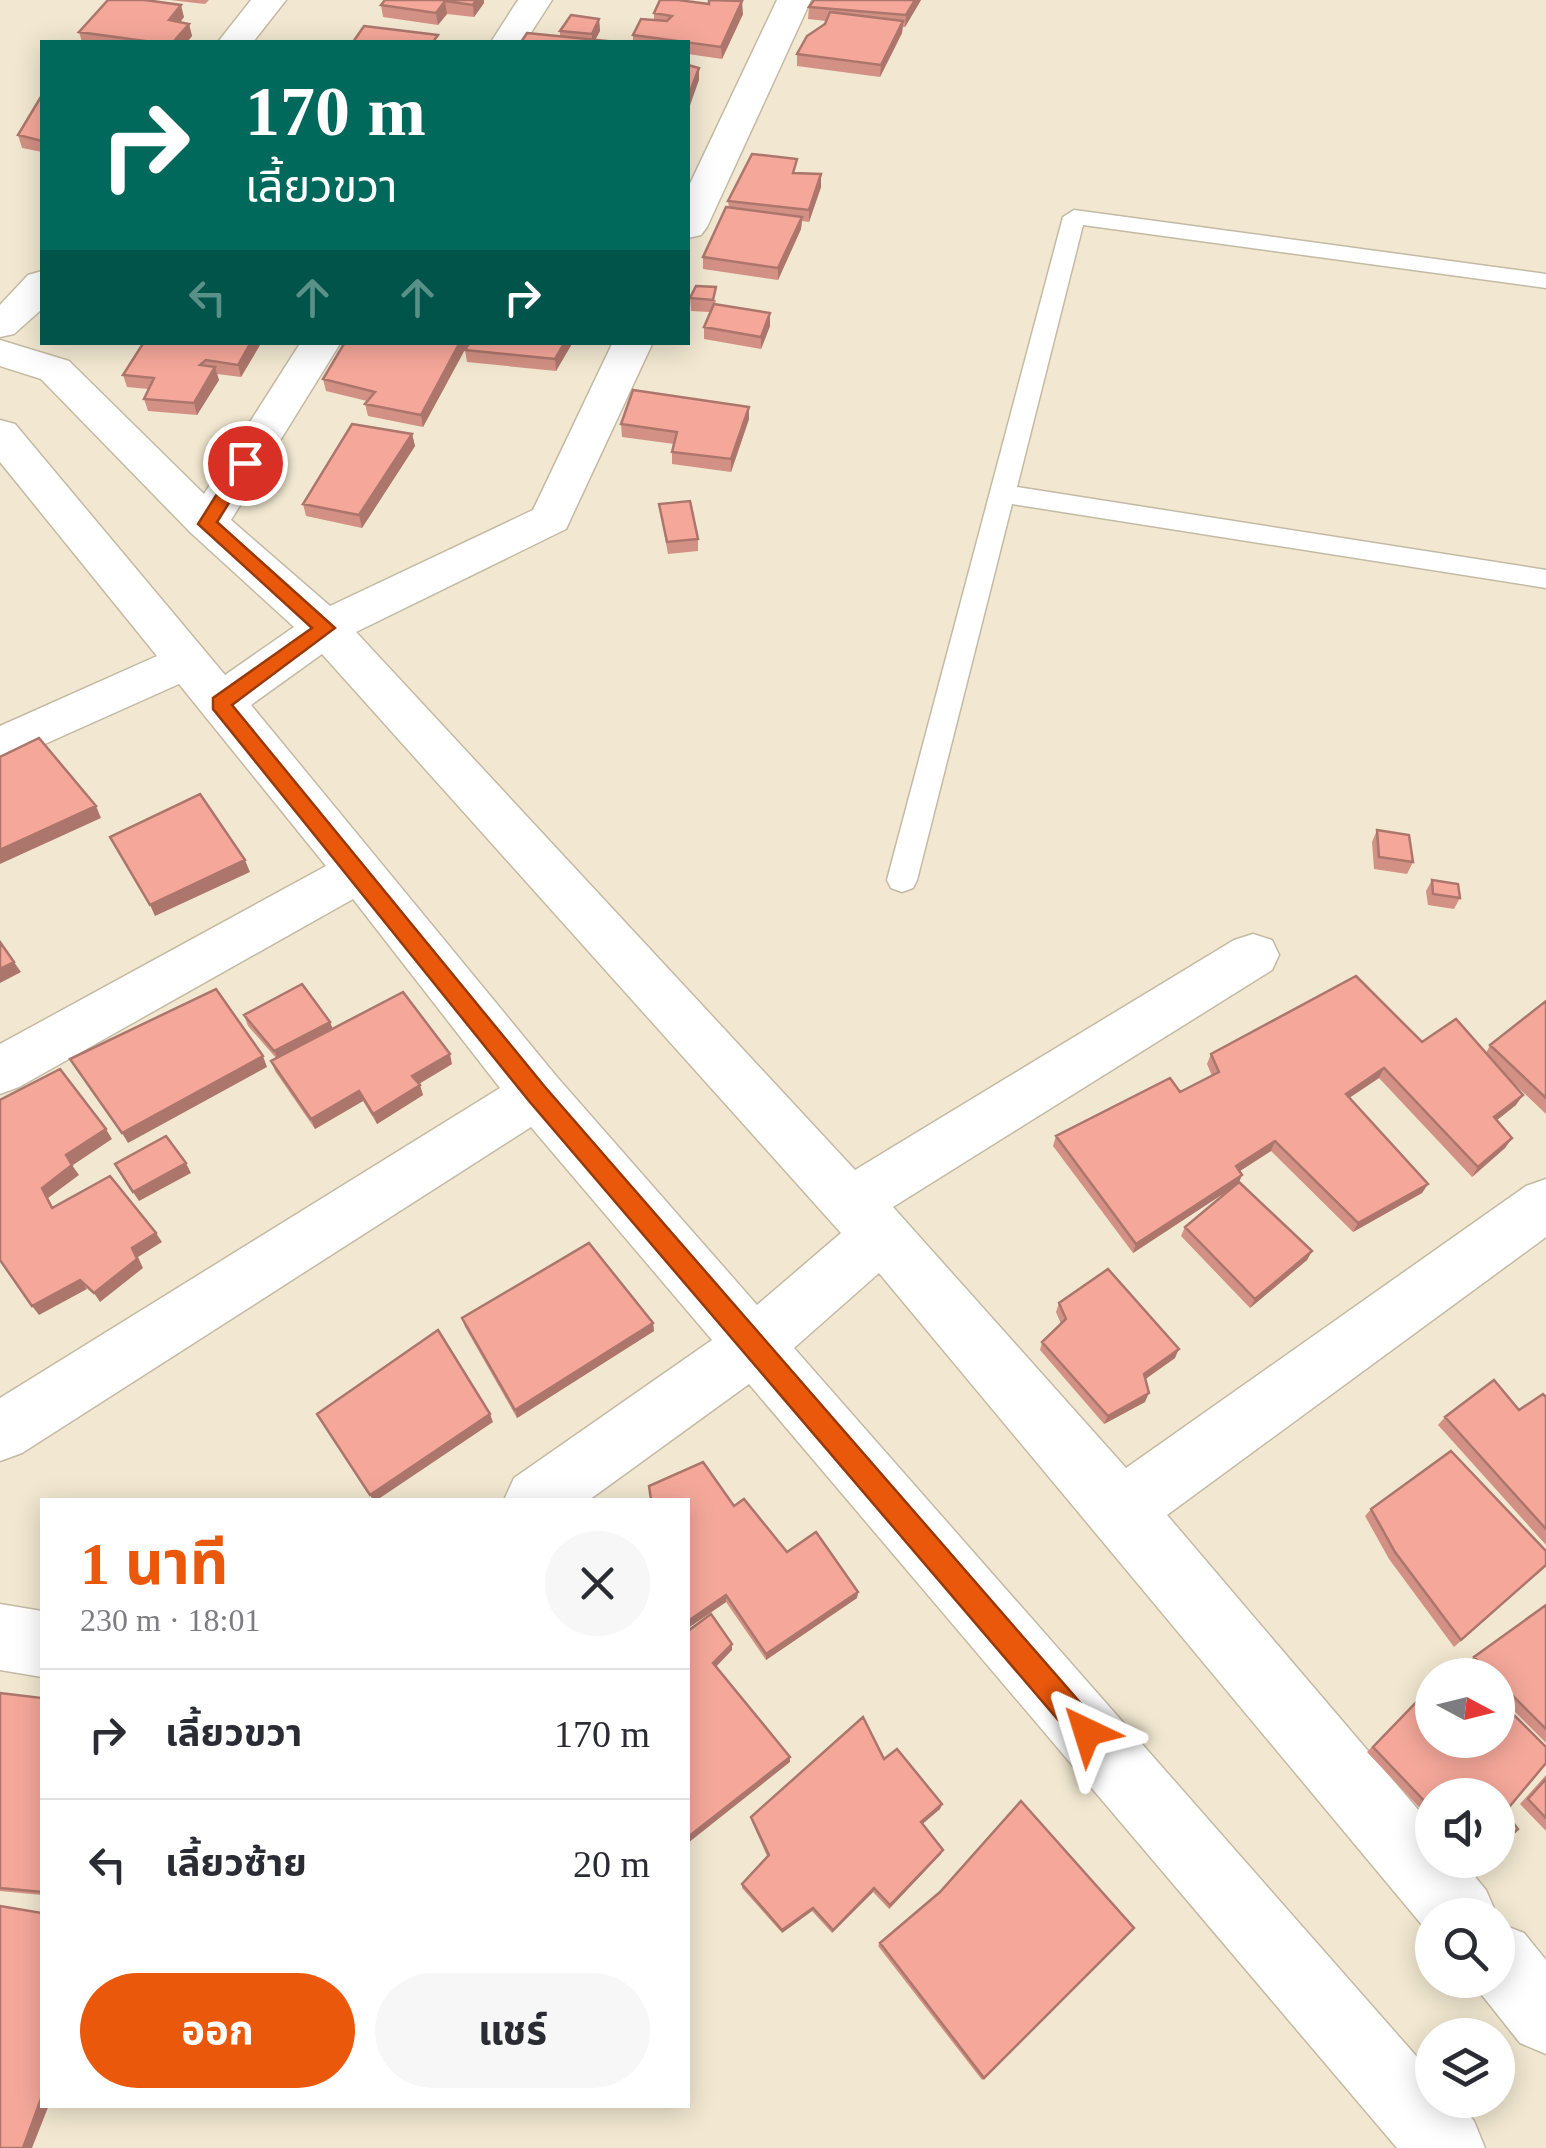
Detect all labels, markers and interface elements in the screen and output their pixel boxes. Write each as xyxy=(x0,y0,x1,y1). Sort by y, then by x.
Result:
text: 170 m xyxy=(245,73,426,150)
icon: right xyxy=(80,80,210,210)
text: เลี้ยวขวา xyxy=(245,162,397,212)
icon: left xyxy=(180,270,235,325)
icon: ahead xyxy=(285,270,340,325)
icon: ahead xyxy=(390,270,445,325)
icon: right xyxy=(495,270,550,325)
pin xyxy=(203,421,288,506)
icon: arrive xyxy=(218,436,273,491)
text: 1 นาที xyxy=(80,1531,229,1597)
button: close xyxy=(545,1531,650,1636)
text: 230 m · 18:01 xyxy=(80,1602,260,1638)
north arrow xyxy=(1415,1658,1515,1758)
map controls xyxy=(1415,1658,1515,2118)
position arrow xyxy=(1035,1680,1139,1784)
icon: right xyxy=(80,1707,135,1762)
text: เลี้ยวขวา xyxy=(165,1712,302,1754)
text: 170 m xyxy=(554,1713,650,1755)
button: sound xyxy=(1415,1778,1515,1878)
icon: left xyxy=(80,1837,135,1892)
text: เลี้ยวซ้าย xyxy=(165,1842,307,1884)
text: 20 m xyxy=(573,1843,650,1885)
button: search xyxy=(1415,1898,1515,1998)
button: ออก xyxy=(80,1973,355,2088)
button: แชร์ xyxy=(375,1973,650,2088)
button: layers xyxy=(1415,2018,1515,2118)

